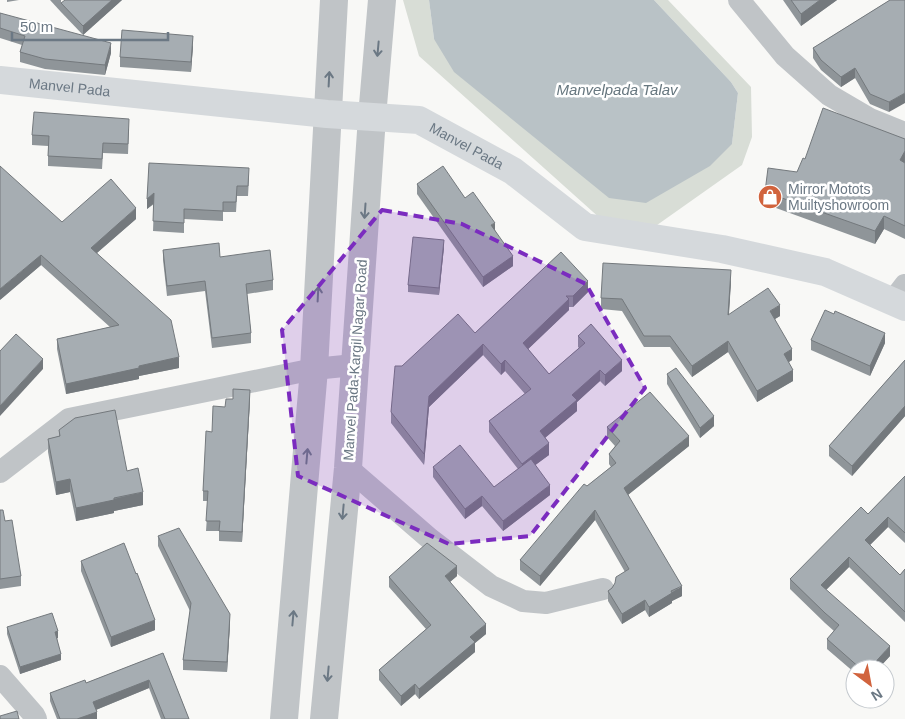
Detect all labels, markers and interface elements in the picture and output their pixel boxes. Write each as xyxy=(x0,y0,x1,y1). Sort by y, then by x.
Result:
scale bar xyxy=(12,10,169,42)
text: 50 m xyxy=(20,18,53,35)
one-way arrow xyxy=(373,40,382,56)
one-way arrow xyxy=(325,72,334,88)
street label: Manvel Pada xyxy=(28,75,111,99)
water label: Manvelpada Talav xyxy=(556,81,679,98)
street label: Manvel Pada xyxy=(427,119,506,172)
place label: Mirror Motots Muiltyshowroom xyxy=(788,181,889,213)
shop icon: Mirror Motots Muiltyshowroom xyxy=(757,184,783,210)
one-way arrow xyxy=(361,202,370,218)
street label: Manvel Pada-Kargil Nagar Road xyxy=(340,259,370,461)
one-way arrow xyxy=(314,286,323,302)
one-way arrow xyxy=(302,448,312,464)
one-way arrow xyxy=(339,504,348,520)
one-way arrow xyxy=(288,610,298,626)
north arrow xyxy=(845,659,895,709)
one-way arrow xyxy=(323,666,333,682)
text: N xyxy=(868,686,885,704)

